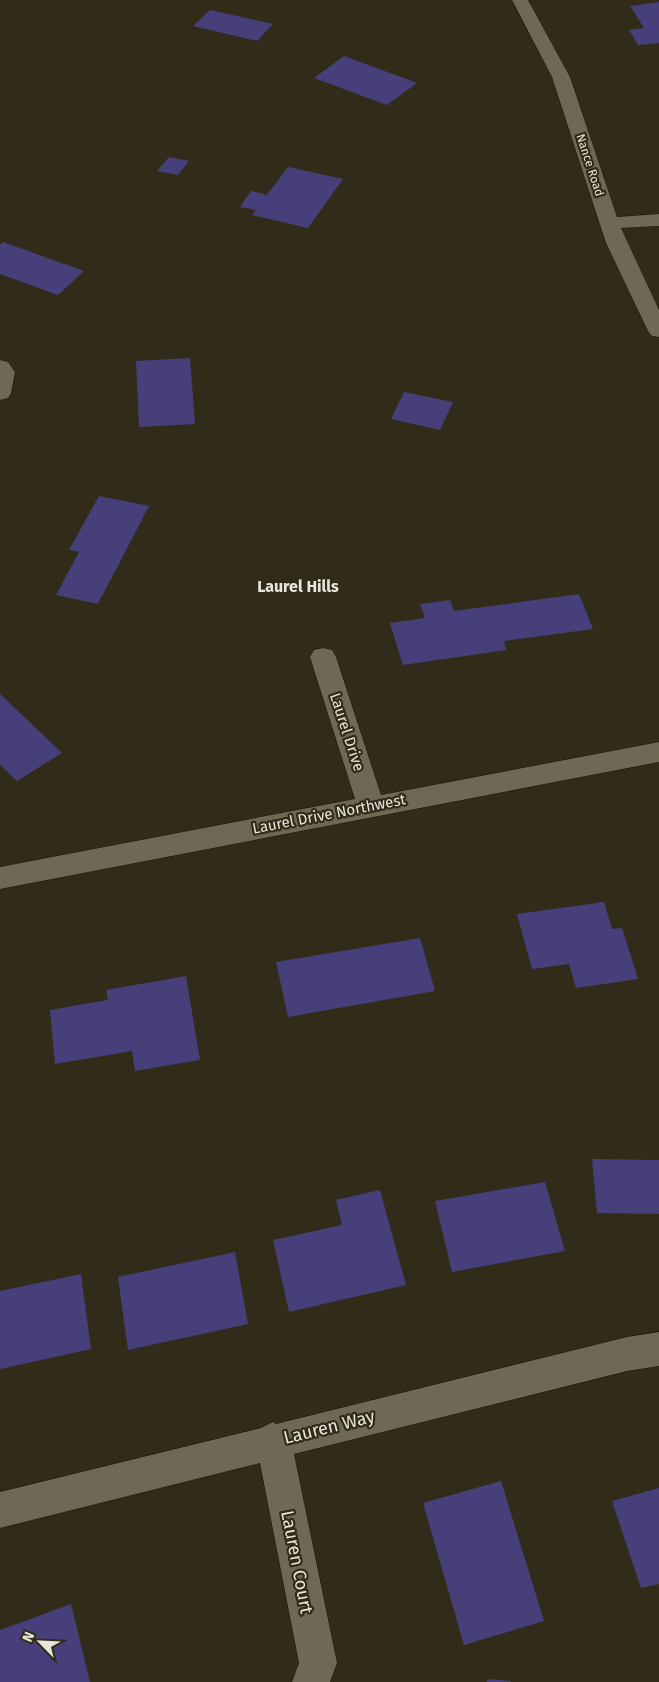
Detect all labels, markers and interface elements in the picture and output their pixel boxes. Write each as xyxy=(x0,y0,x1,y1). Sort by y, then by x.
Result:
street label: Nance Road xyxy=(573,132,607,198)
district label: Laurel Hills xyxy=(257,577,339,596)
street label: Laurel Drive xyxy=(326,691,368,773)
street label: Laurel Drive Northwest xyxy=(251,790,408,838)
street label: Lauren Way xyxy=(281,1405,377,1449)
street label: Lauren Court xyxy=(276,1508,318,1616)
north arrow xyxy=(15,1617,65,1667)
text: N xyxy=(19,1629,38,1645)

